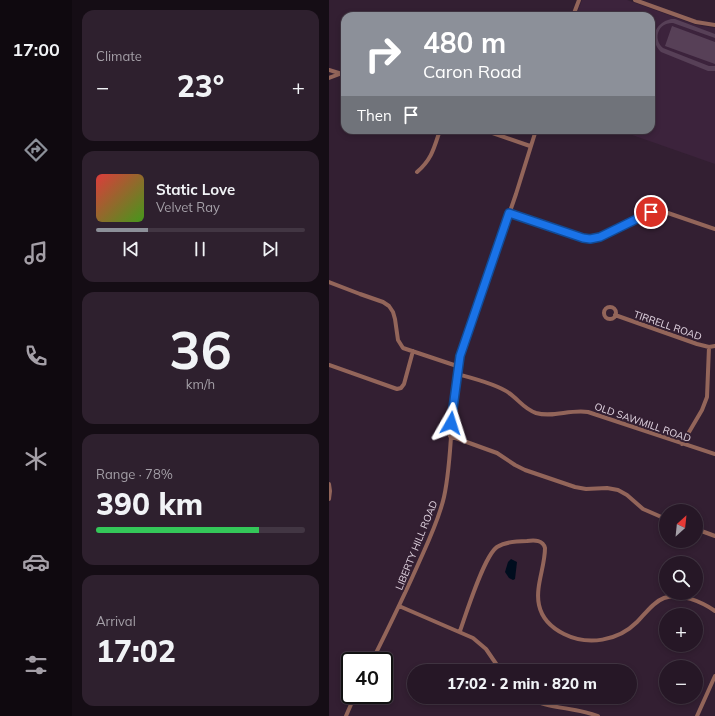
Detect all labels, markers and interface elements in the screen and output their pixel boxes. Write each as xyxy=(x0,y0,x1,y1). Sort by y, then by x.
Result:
text: 480 m xyxy=(423,25,506,60)
icon: right xyxy=(357,28,409,80)
text: 17:00 xyxy=(12,38,60,61)
text: Climate xyxy=(96,48,142,64)
text: Caron Road xyxy=(423,60,522,83)
text: 23° xyxy=(177,67,224,105)
text: − xyxy=(96,73,109,101)
text: + xyxy=(292,73,305,101)
icon: arrive xyxy=(400,104,422,126)
text: Then xyxy=(357,106,392,125)
icon: directions xyxy=(22,136,50,164)
text: Static Love xyxy=(156,180,235,199)
pin xyxy=(634,195,668,229)
text: Velvet Ray xyxy=(156,199,220,215)
icon: arrive xyxy=(640,201,662,223)
icon: previous xyxy=(120,238,142,260)
icon: pause xyxy=(189,238,211,260)
icon: next xyxy=(259,238,281,260)
icon: music xyxy=(22,239,50,267)
street label: TIRRELL ROAD xyxy=(632,308,704,343)
text: 36 xyxy=(169,317,232,382)
icon: phone xyxy=(22,342,50,370)
text: km/h xyxy=(186,376,215,392)
street label: OLD SAWMILL ROAD xyxy=(593,400,693,445)
position arrow xyxy=(430,402,472,444)
icon: climate xyxy=(22,445,50,473)
text: Range · 78% xyxy=(96,466,173,482)
text: 390 km xyxy=(96,485,203,523)
street label: LIBERTY HILL ROAD xyxy=(393,499,440,592)
north arrow xyxy=(659,504,703,548)
map controls xyxy=(659,504,703,704)
icon: car xyxy=(22,548,50,576)
button: search xyxy=(659,556,703,600)
button: + xyxy=(659,608,703,652)
text: Arrival xyxy=(96,613,136,629)
text: 17:02 xyxy=(96,632,176,670)
icon: filters xyxy=(22,651,50,679)
speed limit sign: 40 xyxy=(341,652,393,704)
button: − xyxy=(659,660,703,704)
text: 17:02 · 2 min · 820 m xyxy=(447,674,597,693)

